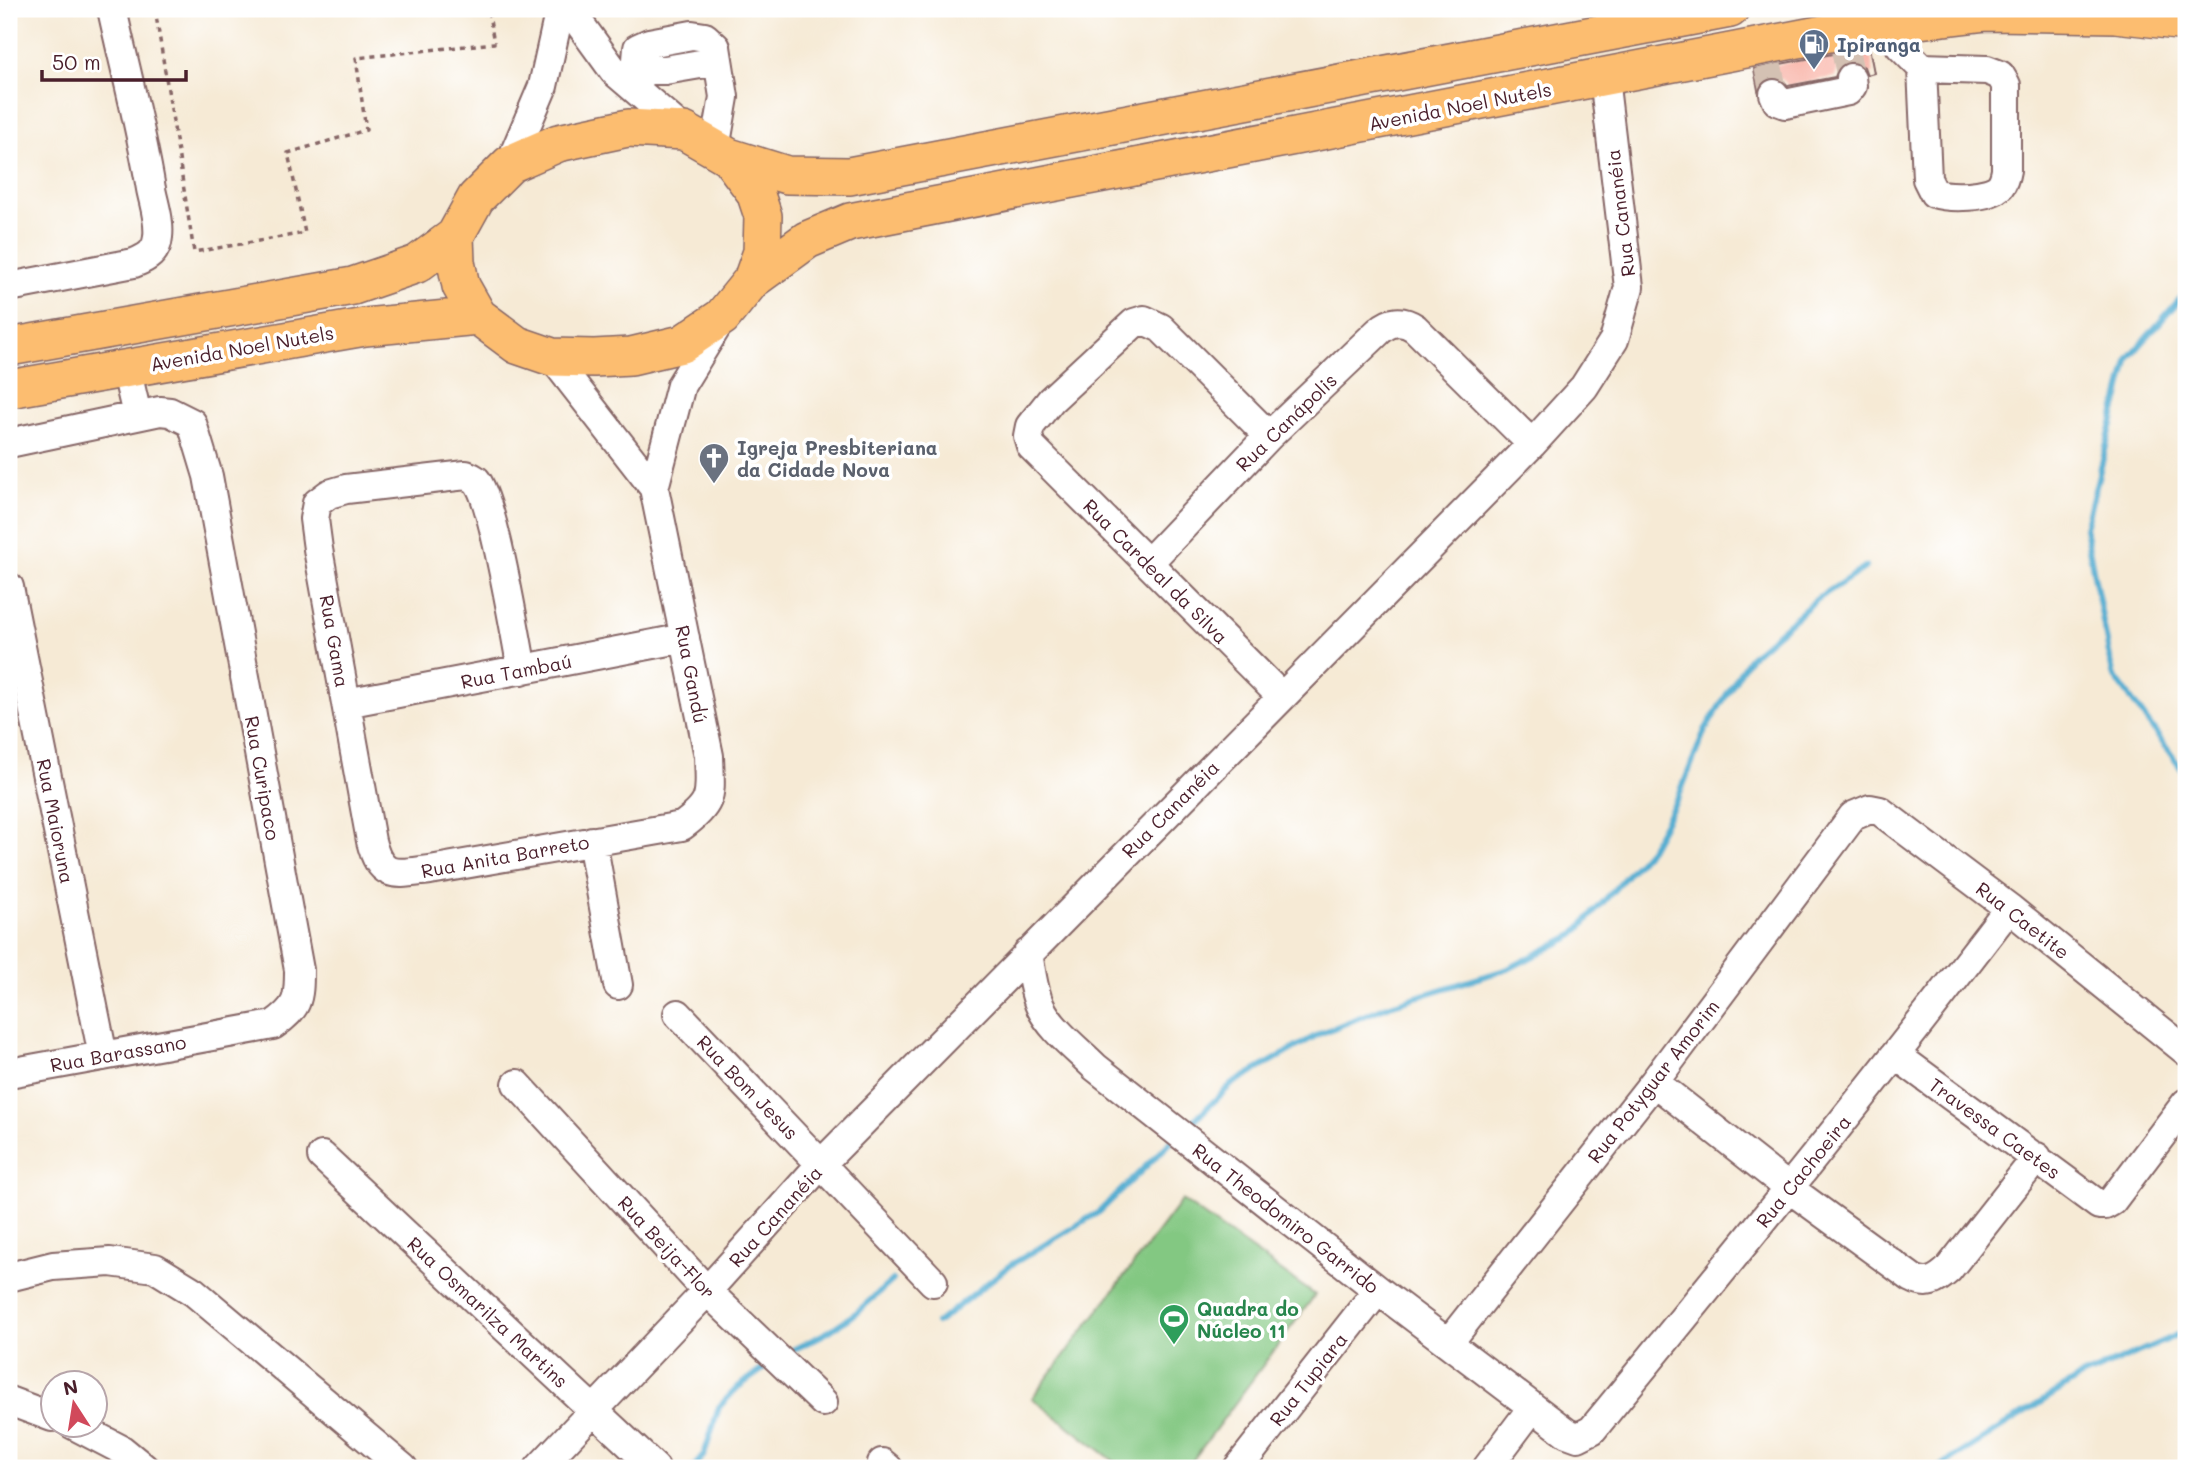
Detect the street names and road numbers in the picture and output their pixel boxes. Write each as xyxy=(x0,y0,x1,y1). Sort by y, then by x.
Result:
street label: Avenida Noel Nutels xyxy=(1366,76,1554,136)
street label: Rua Cananéia xyxy=(1600,148,1640,278)
street label: Avenida Noel Nutels xyxy=(148,320,336,376)
street label: Rua Canápolis xyxy=(1230,367,1342,477)
street label: Rua Cardeal da Silva xyxy=(1078,493,1234,649)
street label: Rua Gama xyxy=(315,593,355,689)
street label: Rua Gandú xyxy=(670,623,714,725)
street label: Rua Tambaú xyxy=(458,648,574,694)
street label: Rua Curipaco xyxy=(240,714,286,842)
street label: Rua Cananéia xyxy=(1116,755,1224,863)
street label: Rua Maioruna xyxy=(32,756,80,886)
street label: Rua Anita Barreto xyxy=(419,829,591,883)
street label: Rua Caetite xyxy=(1971,876,2075,964)
street label: Rua Potyguar Amorim xyxy=(1581,994,1725,1168)
street label: Rua Barassano xyxy=(48,1029,188,1077)
street label: Rua Bom Jesus xyxy=(692,1029,804,1145)
street label: Travessa Caetes xyxy=(1924,1072,2066,1184)
street label: Rua Cachoeira xyxy=(1750,1110,1856,1232)
street label: Rua Theodomiro Garrido xyxy=(1188,1137,1384,1299)
street label: Rua Cananéia xyxy=(723,1160,827,1272)
street label: Rua Beija-Flor xyxy=(613,1190,721,1304)
street label: Rua Osmarilza Martins xyxy=(402,1231,574,1393)
street label: Rua Tupiara xyxy=(1264,1327,1352,1431)

